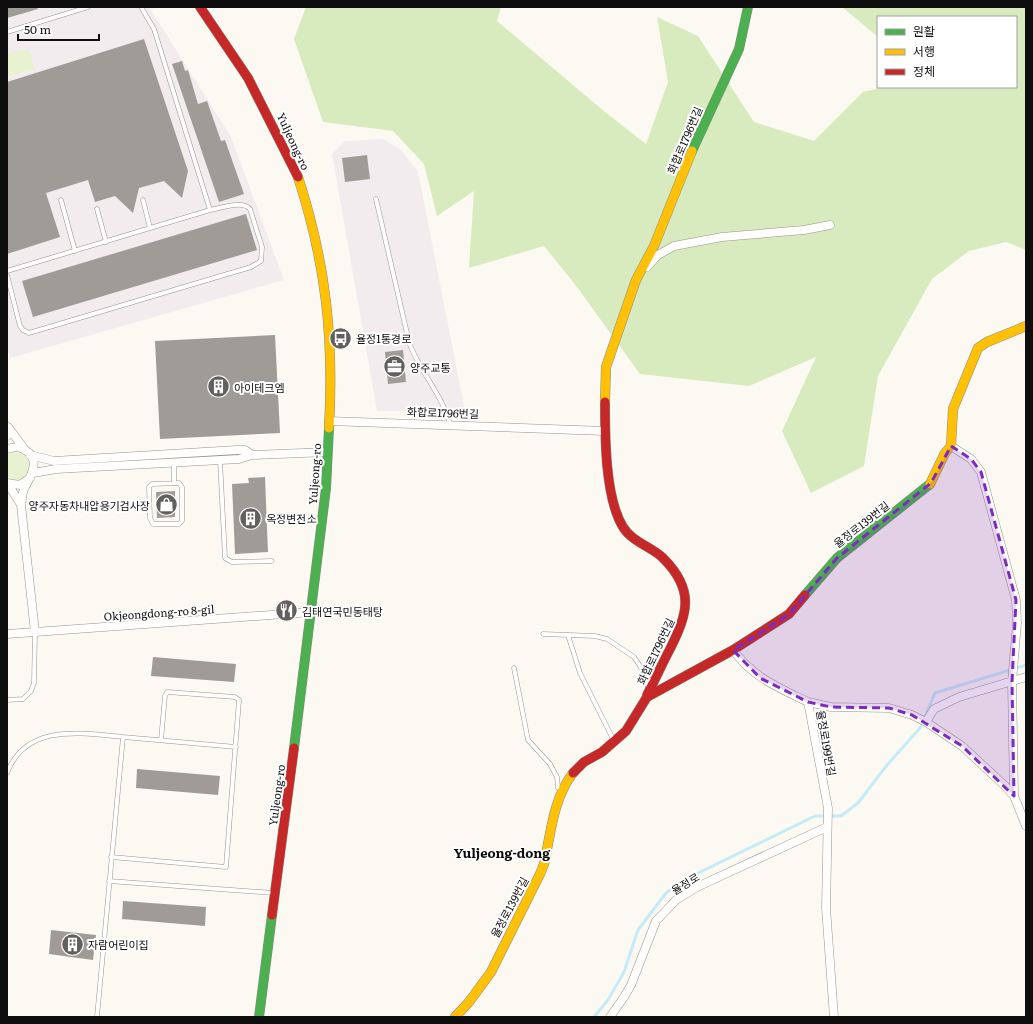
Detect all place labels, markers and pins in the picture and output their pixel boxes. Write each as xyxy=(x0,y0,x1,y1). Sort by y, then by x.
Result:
bus stop icon: 율정1통경로 xyxy=(328,325,354,351)
place label: 율정1통경로 xyxy=(356,330,411,346)
office icon: 양주교통 xyxy=(382,354,408,380)
place label: 양주교통 xyxy=(410,359,450,375)
building icon: 아이테크엠 xyxy=(205,374,231,400)
place label: 아이테크엠 xyxy=(234,379,285,395)
shop icon: 양주자동차내압용기검사장 xyxy=(153,492,179,518)
place label: 양주자동차내압용기검사장 xyxy=(29,497,150,513)
building icon: 옥정변전소 xyxy=(237,505,263,531)
place label: 옥정변전소 xyxy=(266,510,317,526)
restaurant icon: 김태연국민동태탕 xyxy=(274,598,300,624)
place label: 김태연국민동태탕 xyxy=(302,603,383,619)
building icon: 자람어린이집 xyxy=(60,931,86,957)
place label: 자람어린이집 xyxy=(88,936,149,952)

